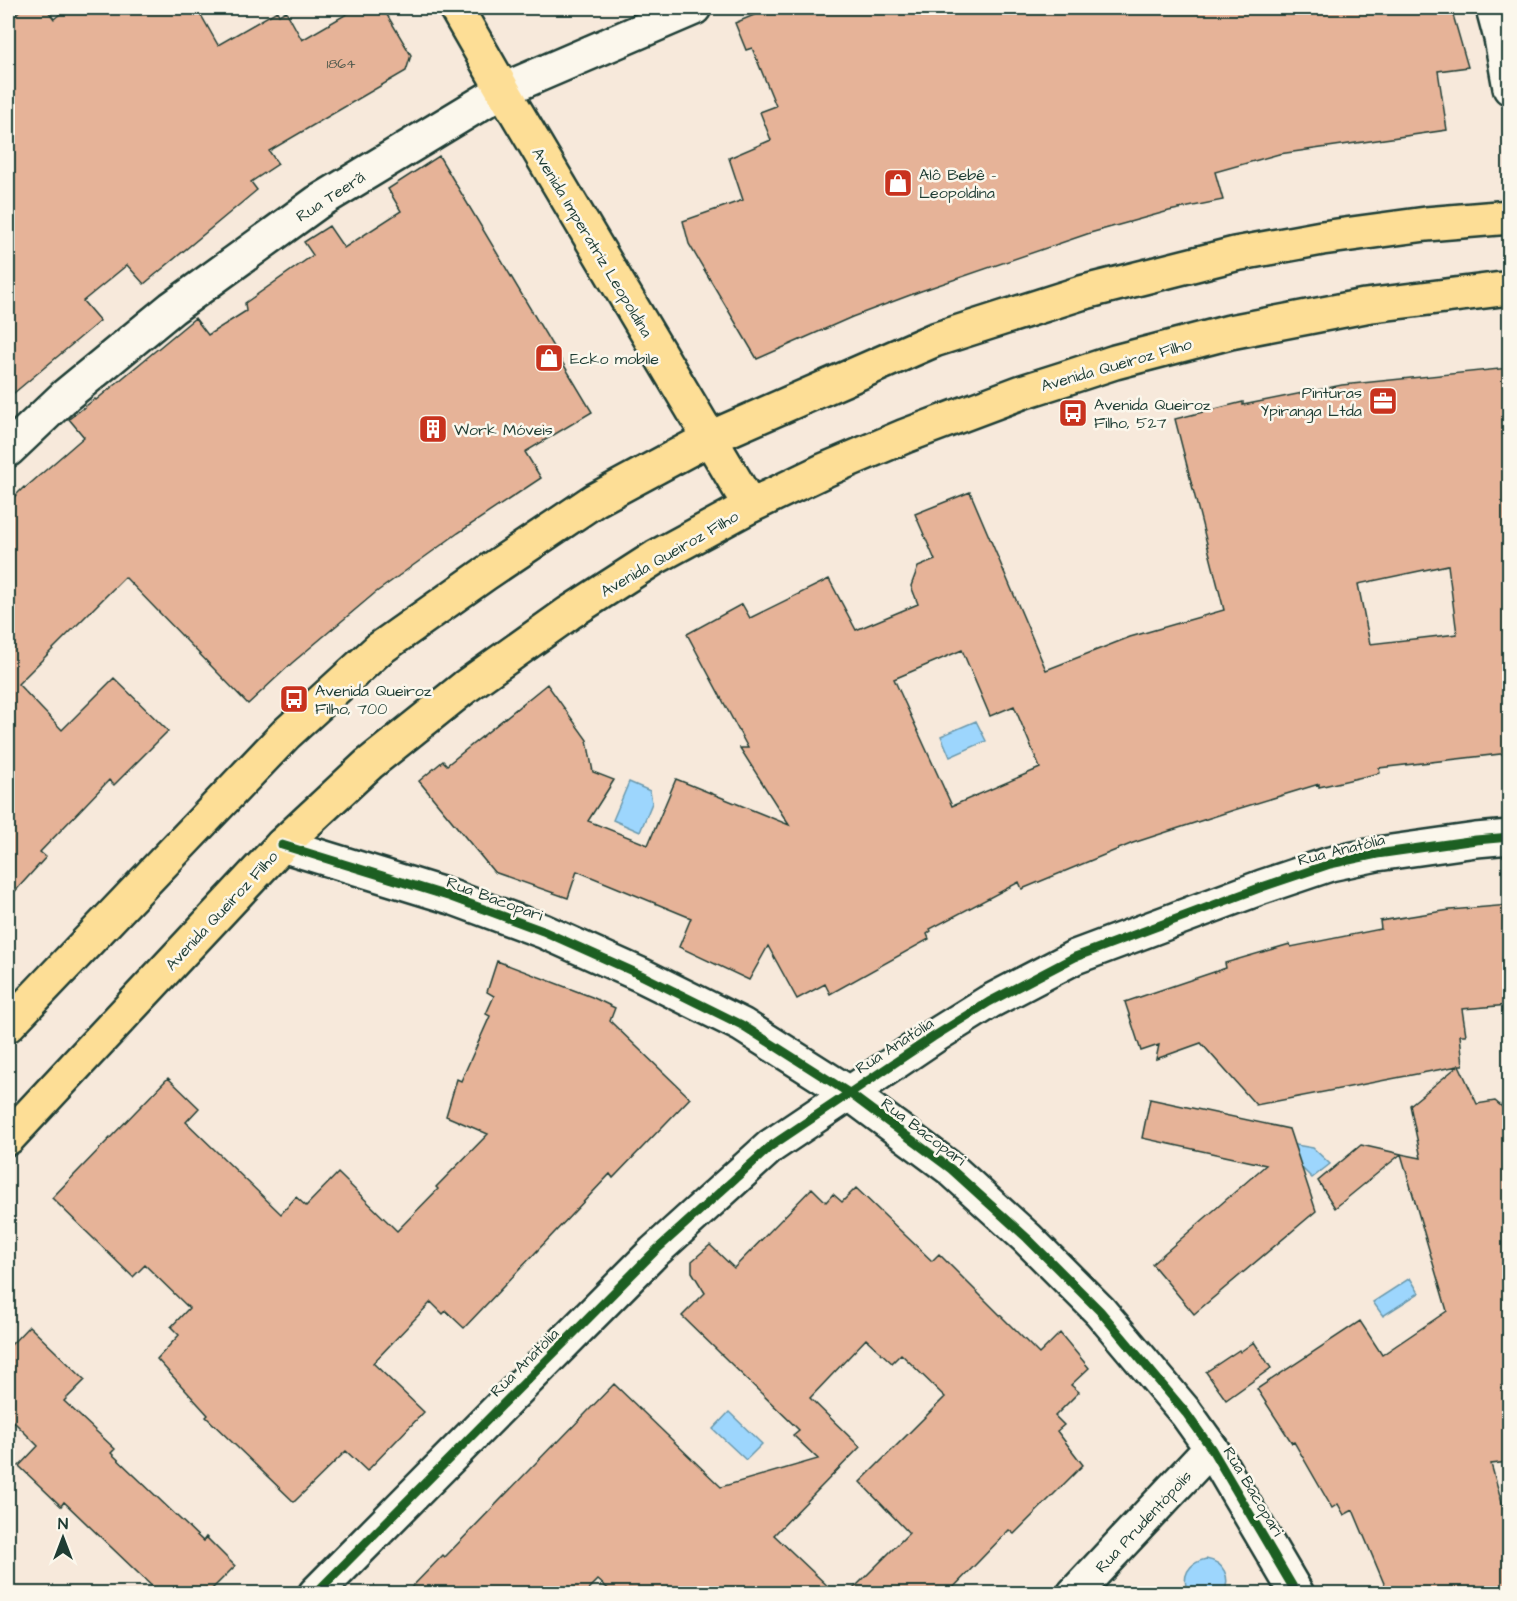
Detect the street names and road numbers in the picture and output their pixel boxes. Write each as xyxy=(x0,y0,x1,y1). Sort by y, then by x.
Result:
street label: Avenida Imperatriz Leopoldina xyxy=(527,144,658,342)
street label: Rua Teerã xyxy=(292,166,369,227)
street label: Avenida Queiroz Filho xyxy=(1038,333,1194,397)
street label: Avenida Queiroz Filho xyxy=(596,505,743,602)
street label: Rua Anatólia xyxy=(1295,829,1387,871)
street label: Avenida Queiroz Filho xyxy=(160,846,283,975)
street label: Rua Bacopari xyxy=(443,871,546,927)
street label: Rua Anatólia xyxy=(851,1012,938,1079)
street label: Rua Bacopari xyxy=(876,1093,971,1171)
street label: Rua Anatólia xyxy=(485,1323,564,1402)
street label: Rua Bacopari xyxy=(1218,1443,1289,1541)
street label: Rua Prudentópolis xyxy=(1091,1466,1197,1578)

